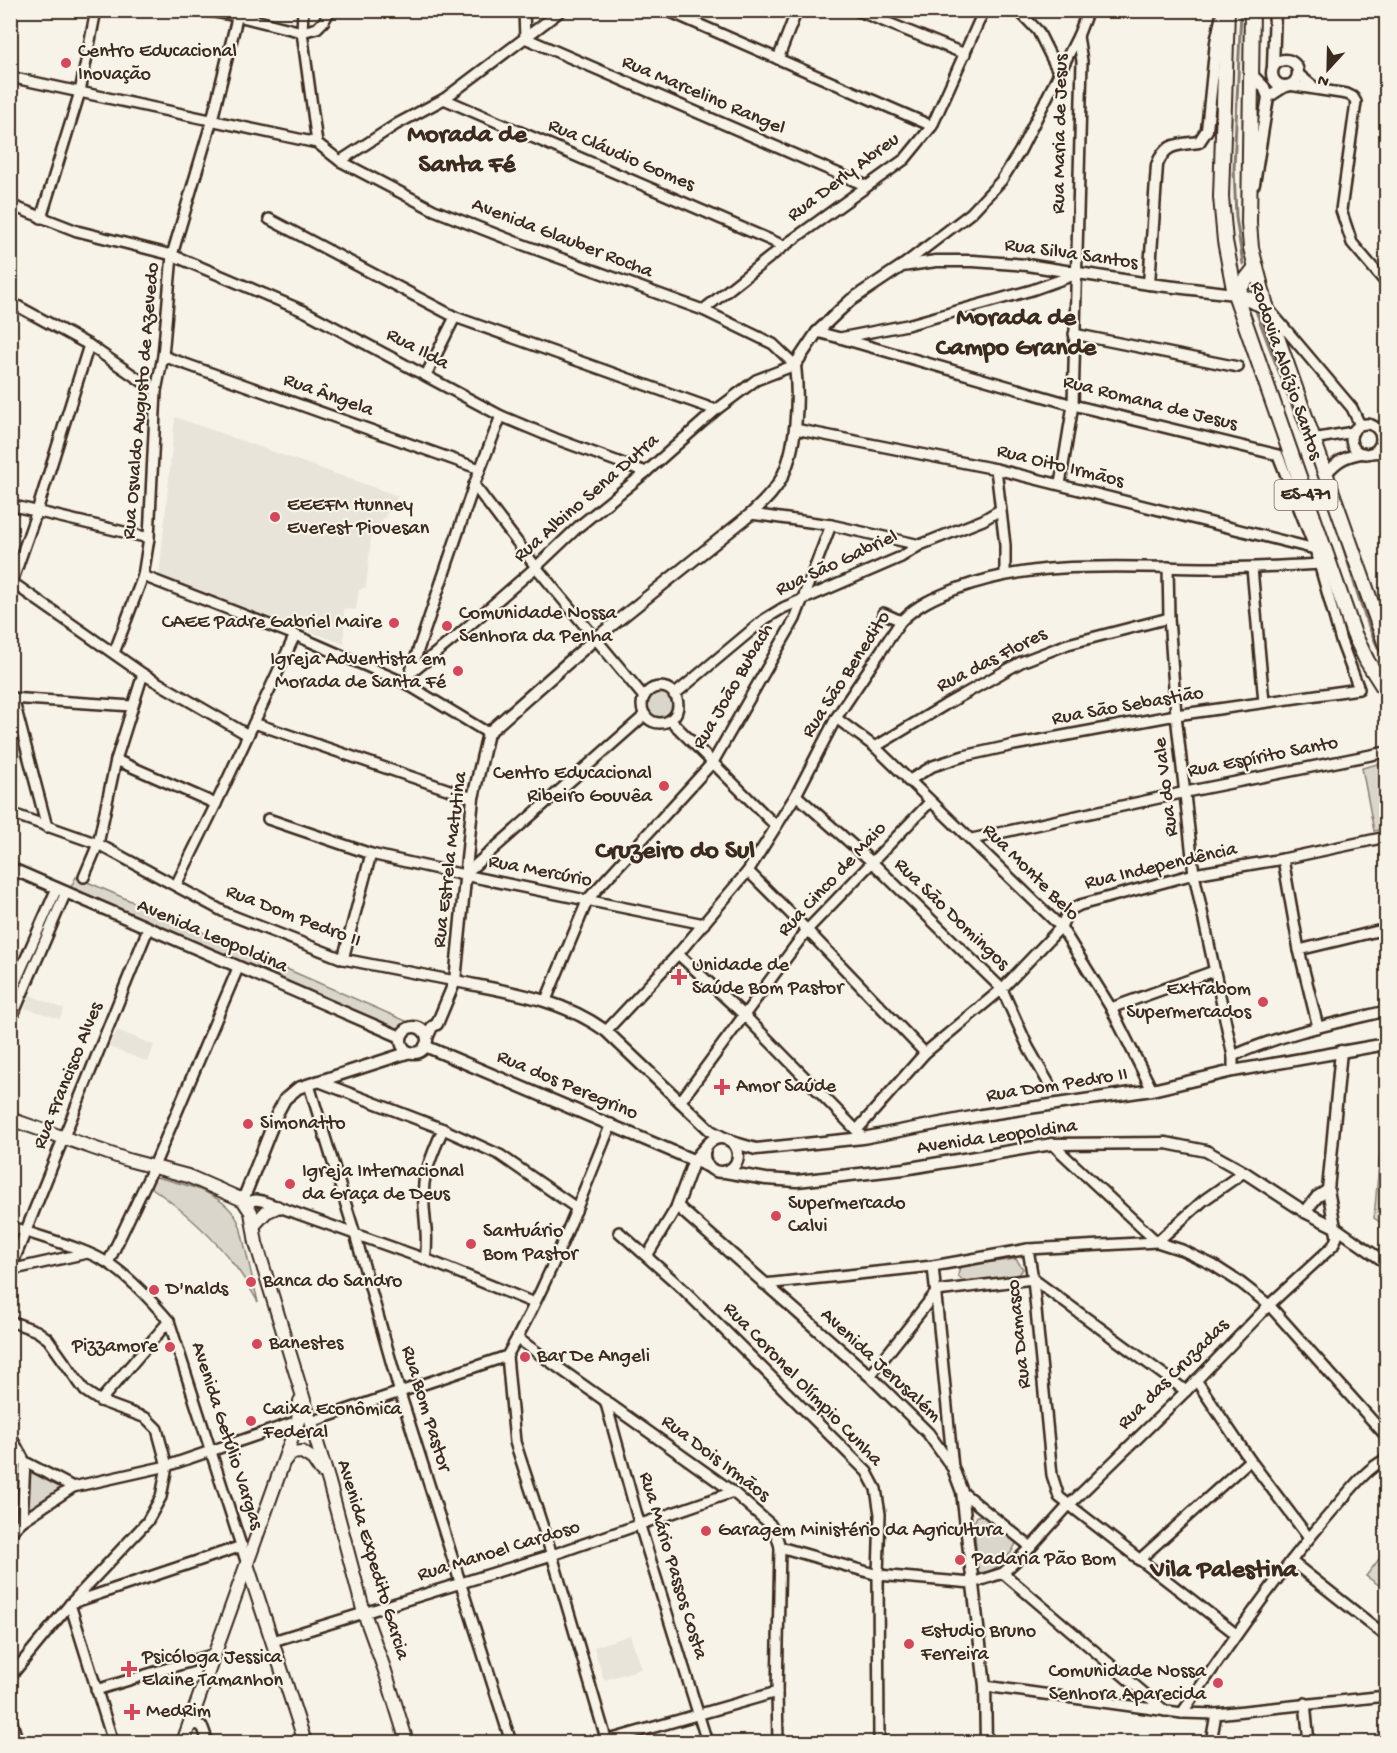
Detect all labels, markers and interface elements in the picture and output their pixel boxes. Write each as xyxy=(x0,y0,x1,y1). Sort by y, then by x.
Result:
north arrow xyxy=(1298,39,1358,99)
place label: Centro Educacional Inovação xyxy=(78,41,237,87)
street label: Rua Marcelino Rangel xyxy=(618,51,788,141)
street label: Rua Maria de Jesus xyxy=(1048,53,1074,214)
marker: Centro Educacional Inovação xyxy=(59,56,73,70)
text: N xyxy=(1315,69,1332,90)
street label: Rua Cláudio Gomes xyxy=(544,115,699,198)
district label: Morada de Santa Fé xyxy=(407,121,528,182)
street label: Rua Derly Abreu xyxy=(783,128,905,228)
street label: Avenida Glauber Rocha xyxy=(468,194,657,284)
street label: Rua Silva Santos xyxy=(1003,234,1140,276)
street label: Rua Osvaldo Augusto de Azevedo xyxy=(118,262,166,540)
street label: Rodovia Aloízio Santos xyxy=(1244,279,1327,464)
district label: Morada de Campo Grande xyxy=(936,304,1098,365)
street label: Rua Ilda xyxy=(382,324,453,376)
street label: Rua Ângela xyxy=(280,368,377,423)
street label: Rua Romana de Jesus xyxy=(1060,371,1240,437)
street label: Rua Albino Sena Dutra xyxy=(510,429,665,568)
street label: Rua Oito Irmãos xyxy=(994,440,1127,494)
road number: ES-471 xyxy=(1274,480,1338,510)
place label: EEEFM Hunney Everest Piovesan xyxy=(287,495,430,541)
marker: EEEFM Hunney Everest Piovesan xyxy=(268,510,282,524)
street label: Rua São Gabriel xyxy=(772,526,902,602)
place label: Comunidade Nossa Senhora da Penha xyxy=(459,603,617,649)
street label: Rua São Benedito xyxy=(798,607,896,743)
place label: CAEE Padre Gabriel Maire xyxy=(162,612,383,635)
marker: CAEE Padre Gabriel Maire xyxy=(387,616,401,630)
marker: Comunidade Nossa Senhora da Penha xyxy=(440,619,454,633)
street label: Rua João Bubach xyxy=(689,620,780,754)
street label: Rua das Flores xyxy=(933,623,1051,699)
place label: Igreja Adventista em Morada de Santa Fé xyxy=(270,649,447,695)
marker: Igreja Adventista em Morada de Santa Fé xyxy=(451,664,465,678)
street label: Rua São Sebastião xyxy=(1050,682,1206,732)
street label: Rua Espírito Santo xyxy=(1186,732,1340,784)
street label: Rua do Vale xyxy=(1149,736,1184,838)
place label: Centro Educacional Ribeiro Gouvêa xyxy=(493,763,653,809)
street label: Rua Estrela Matutina xyxy=(429,770,473,949)
marker: Centro Educacional Ribeiro Gouvêa xyxy=(657,779,671,793)
street label: Rua Cinco de Maio xyxy=(774,818,892,942)
street label: Rua Monte Belo xyxy=(977,820,1083,926)
district label: Cruzeiro do Sul xyxy=(595,837,755,868)
street label: Rua Independência xyxy=(1083,838,1240,896)
street label: Rua Mercúrio xyxy=(486,851,594,893)
street label: Rua São Domingos xyxy=(888,854,1014,976)
street label: Rua Dom Pedro II xyxy=(222,881,364,953)
street label: Avenida Leopoldina xyxy=(133,895,292,980)
place label: Unidade de Saúde Bom Pastor xyxy=(692,955,845,1001)
marker: Unidade de Saúde Bom Pastor xyxy=(670,968,688,986)
place label: Extrabom Supermercados xyxy=(1126,979,1252,1025)
marker: Extrabom Supermercados xyxy=(1256,995,1270,1009)
street label: Rua Francisco Alves xyxy=(29,998,109,1153)
street label: Rua dos Peregrino xyxy=(493,1046,641,1126)
street label: Rua Dom Pedro II xyxy=(985,1063,1129,1109)
place label: Amor Saúde xyxy=(736,1076,837,1099)
marker: Amor Saúde xyxy=(713,1078,731,1096)
place label: Simonatto xyxy=(260,1113,346,1136)
street label: Avenida Leopoldina xyxy=(915,1115,1080,1161)
marker: Simonatto xyxy=(241,1117,255,1131)
place label: Igreja Internacional da Graça de Deus xyxy=(302,1161,464,1207)
marker: Igreja Internacional da Graça de Deus xyxy=(283,1177,297,1191)
place label: Supermercado Calvi xyxy=(788,1193,906,1239)
marker: Supermercado Calvi xyxy=(769,1209,783,1223)
place label: Santuário Bom Pastor xyxy=(482,1221,580,1267)
marker: Santuário Bom Pastor xyxy=(464,1237,478,1251)
place label: Banca do Sandro xyxy=(262,1271,402,1294)
marker: Banca do Sandro xyxy=(244,1275,258,1289)
street label: Rua Damasco xyxy=(1003,1278,1037,1390)
place label: D'nalds xyxy=(164,1279,229,1302)
marker: D'nalds xyxy=(147,1283,161,1297)
street label: Rua Coronel Olímpio Cunha xyxy=(718,1298,887,1472)
street label: Avenida Jerusalém xyxy=(815,1304,945,1428)
street label: Rua das Cruzadas xyxy=(1114,1314,1235,1435)
place label: Banestes xyxy=(268,1333,344,1356)
place label: Pizzamore xyxy=(71,1336,159,1359)
marker: Banestes xyxy=(250,1337,264,1351)
street label: Avenida Getúlio Vargas xyxy=(185,1339,267,1533)
marker: Pizzamore xyxy=(163,1340,177,1354)
street label: Rua Bom Pastor xyxy=(395,1343,456,1477)
place label: Bar De Angeli xyxy=(536,1346,650,1369)
marker: Bar De Angeli xyxy=(518,1350,532,1364)
place label: Caixa Econômica Federal xyxy=(262,1399,402,1445)
street label: Rua Dois Irmãos xyxy=(656,1411,775,1508)
marker: Caixa Econômica Federal xyxy=(244,1414,258,1428)
street label: Avenida Expedito Garcia xyxy=(331,1457,414,1664)
street label: Rua Mário Passos Costa xyxy=(633,1470,712,1663)
street label: Rua Manoel Cardoso xyxy=(415,1516,583,1588)
place label: Garagem Ministério da Agricultura xyxy=(718,1520,1004,1543)
marker: Garagem Ministério da Agricultura xyxy=(699,1524,713,1538)
place label: Padaria Pão Bom xyxy=(971,1549,1116,1572)
marker: Padaria Pão Bom xyxy=(953,1553,967,1567)
district label: Vila Palestina xyxy=(1150,1556,1299,1587)
place label: Estudio Bruno Ferreira xyxy=(920,1621,1036,1667)
marker: Estudio Bruno Ferreira xyxy=(902,1637,916,1651)
place label: Psicóloga Jessica Elaine Tamanhon xyxy=(141,1647,284,1693)
marker: Psicóloga Jessica Elaine Tamanhon xyxy=(120,1660,138,1678)
place label: Comunidade Nossa Senhora Aparecida xyxy=(1048,1661,1207,1707)
marker: Comunidade Nossa Senhora Aparecida xyxy=(1211,1676,1225,1690)
place label: MedRim xyxy=(146,1701,211,1724)
marker: MedRim xyxy=(123,1703,141,1721)

